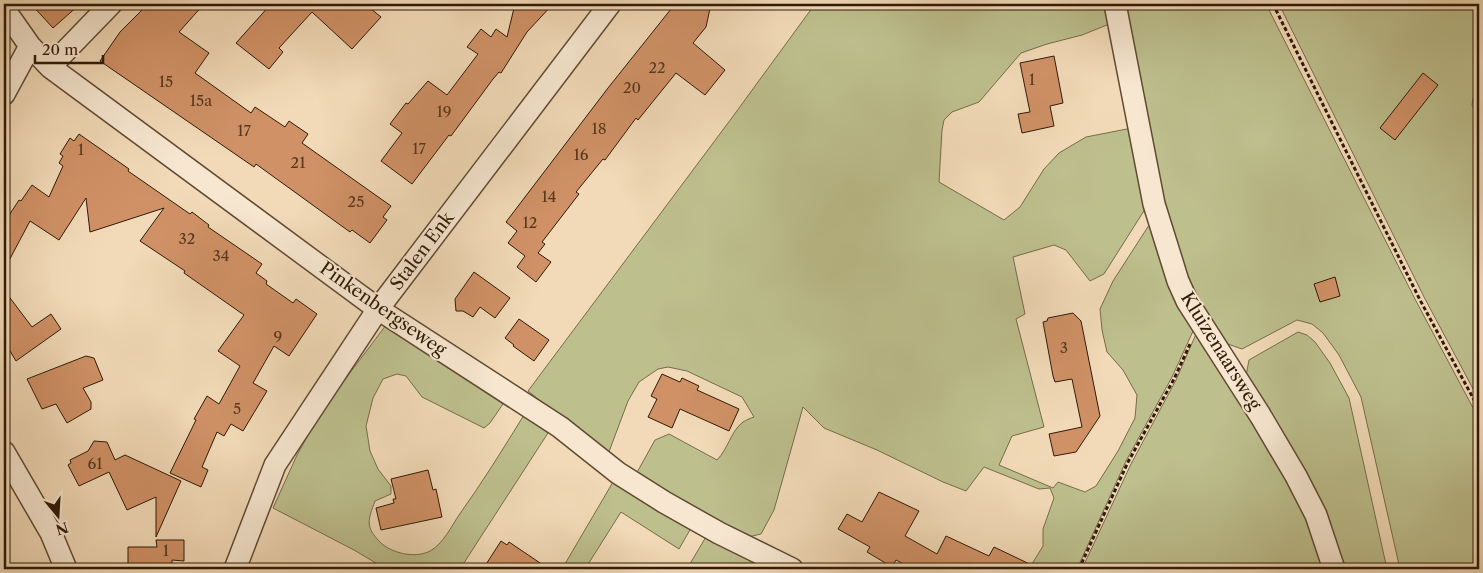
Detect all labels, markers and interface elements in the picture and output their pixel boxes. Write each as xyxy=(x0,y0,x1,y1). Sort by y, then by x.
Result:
scale bar xyxy=(35,32,102,64)
text: 20 m xyxy=(42,40,78,59)
house number: 22 xyxy=(648,58,666,77)
house number: 1 xyxy=(1029,70,1036,89)
house number: 15 xyxy=(159,72,173,91)
house number: 20 xyxy=(623,78,641,97)
house number: 15a xyxy=(190,91,212,110)
house number: 19 xyxy=(436,102,452,121)
house number: 18 xyxy=(591,119,607,138)
house number: 17 xyxy=(237,121,251,140)
house number: 17 xyxy=(412,139,426,158)
house number: 1 xyxy=(78,140,85,159)
house number: 16 xyxy=(573,145,589,164)
house number: 21 xyxy=(291,153,306,172)
house number: 14 xyxy=(542,187,556,206)
house number: 25 xyxy=(348,192,364,211)
street label: Stalen Enk xyxy=(385,206,459,294)
house number: 12 xyxy=(523,213,537,232)
house number: 32 xyxy=(179,229,195,248)
house number: 34 xyxy=(213,246,229,265)
street label: Pinkenbergseweg xyxy=(316,257,451,361)
street label: Kluizenaarsweg xyxy=(1176,288,1266,414)
house number: 9 xyxy=(274,327,282,346)
house number: 3 xyxy=(1060,338,1068,357)
house number: 5 xyxy=(233,399,241,418)
house number: 61 xyxy=(87,454,103,473)
north arrow xyxy=(32,490,82,540)
text: N xyxy=(53,518,71,539)
house number: 1 xyxy=(163,541,170,560)

